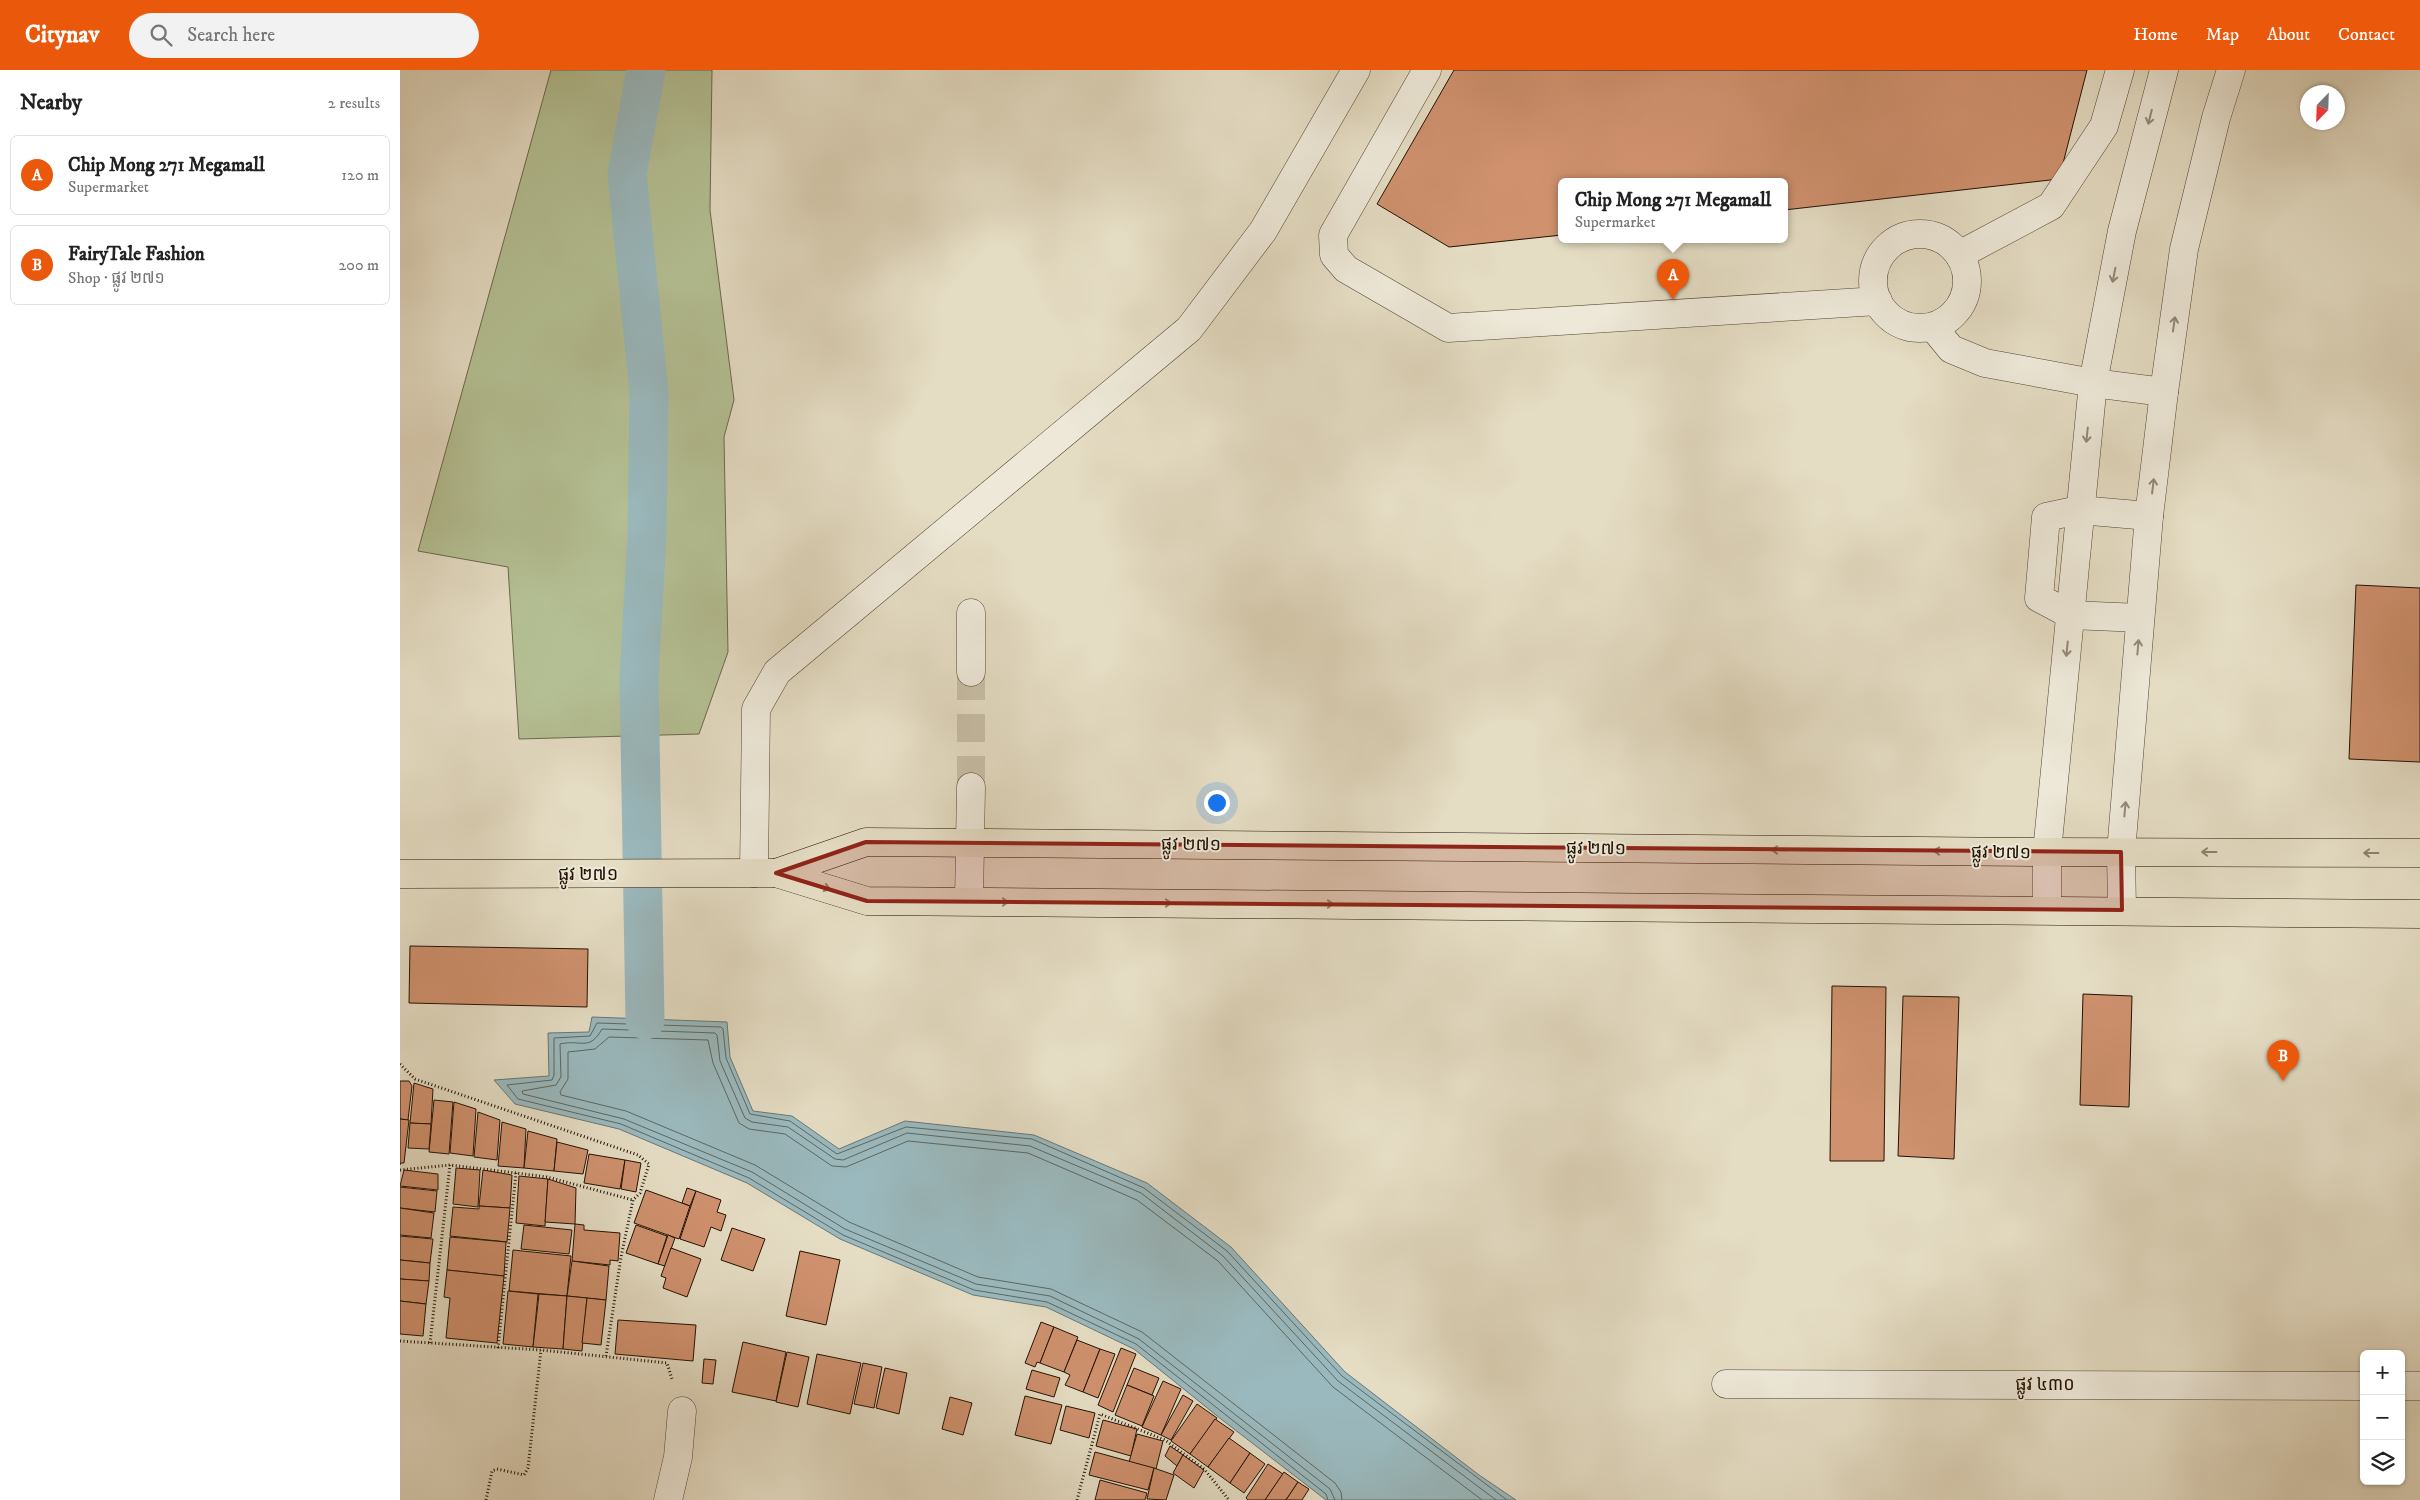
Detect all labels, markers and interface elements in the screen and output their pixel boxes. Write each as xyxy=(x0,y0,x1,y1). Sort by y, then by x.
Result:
search box xyxy=(129,13,479,58)
text: Citynav xyxy=(25,20,99,50)
icon: search xyxy=(147,21,175,49)
text: Search here xyxy=(187,24,275,47)
text: Home xyxy=(2133,24,2178,46)
text: Map xyxy=(2206,24,2239,46)
text: About xyxy=(2267,24,2310,46)
text: Contact xyxy=(2338,24,2395,46)
north arrow xyxy=(2300,85,2345,130)
text: Nearby xyxy=(20,90,82,116)
text: 2 results xyxy=(328,93,380,113)
one-way arrow xyxy=(2145,108,2155,124)
text: Chip Mong 271 Megamall xyxy=(68,154,265,177)
text: A xyxy=(32,165,42,185)
text: 120 m xyxy=(341,165,379,185)
text: Supermarket xyxy=(68,177,149,197)
popup xyxy=(1558,178,1788,243)
text: Chip Mong 271 Megamall xyxy=(1575,189,1771,212)
text: Supermarket xyxy=(1575,212,1656,232)
text: FairyTale Fashion xyxy=(68,243,205,266)
text: B xyxy=(32,255,42,275)
text: 200 m xyxy=(338,255,379,275)
pin: A xyxy=(1657,259,1689,300)
one-way arrow xyxy=(2109,267,2118,283)
text: Shop · ផ្លូវ ២៧១ xyxy=(68,268,165,288)
one-way arrow xyxy=(2169,317,2179,333)
one-way arrow xyxy=(2082,427,2092,443)
one-way arrow xyxy=(2148,478,2158,494)
one-way arrow xyxy=(2133,640,2143,656)
one-way arrow xyxy=(2062,641,2072,657)
your location xyxy=(1204,790,1230,816)
one-way arrow xyxy=(2120,802,2129,818)
street label: ផ្លូវ ២៧១ xyxy=(1161,833,1221,861)
street label: ផ្លូវ ២៧១ xyxy=(1566,837,1626,865)
street label: ផ្លូវ ២៧១ xyxy=(1971,841,2031,869)
one-way arrow xyxy=(1771,845,1788,855)
one-way arrow xyxy=(1934,846,1950,856)
one-way arrow xyxy=(2201,847,2218,857)
one-way arrow xyxy=(2364,848,2380,858)
street label: ផ្លូវ ២៧១ xyxy=(558,864,618,890)
one-way arrow xyxy=(815,883,831,893)
one-way arrow xyxy=(992,897,1009,907)
one-way arrow xyxy=(1155,898,1171,908)
one-way arrow xyxy=(1318,899,1334,909)
pin: B xyxy=(2267,1040,2299,1081)
map controls xyxy=(2360,1350,2405,1485)
button: + xyxy=(2360,1350,2405,1395)
street label: ផ្លូវ ៤៣០ xyxy=(2015,1374,2075,1400)
button: − xyxy=(2360,1395,2405,1440)
button: layers xyxy=(2360,1440,2405,1485)

